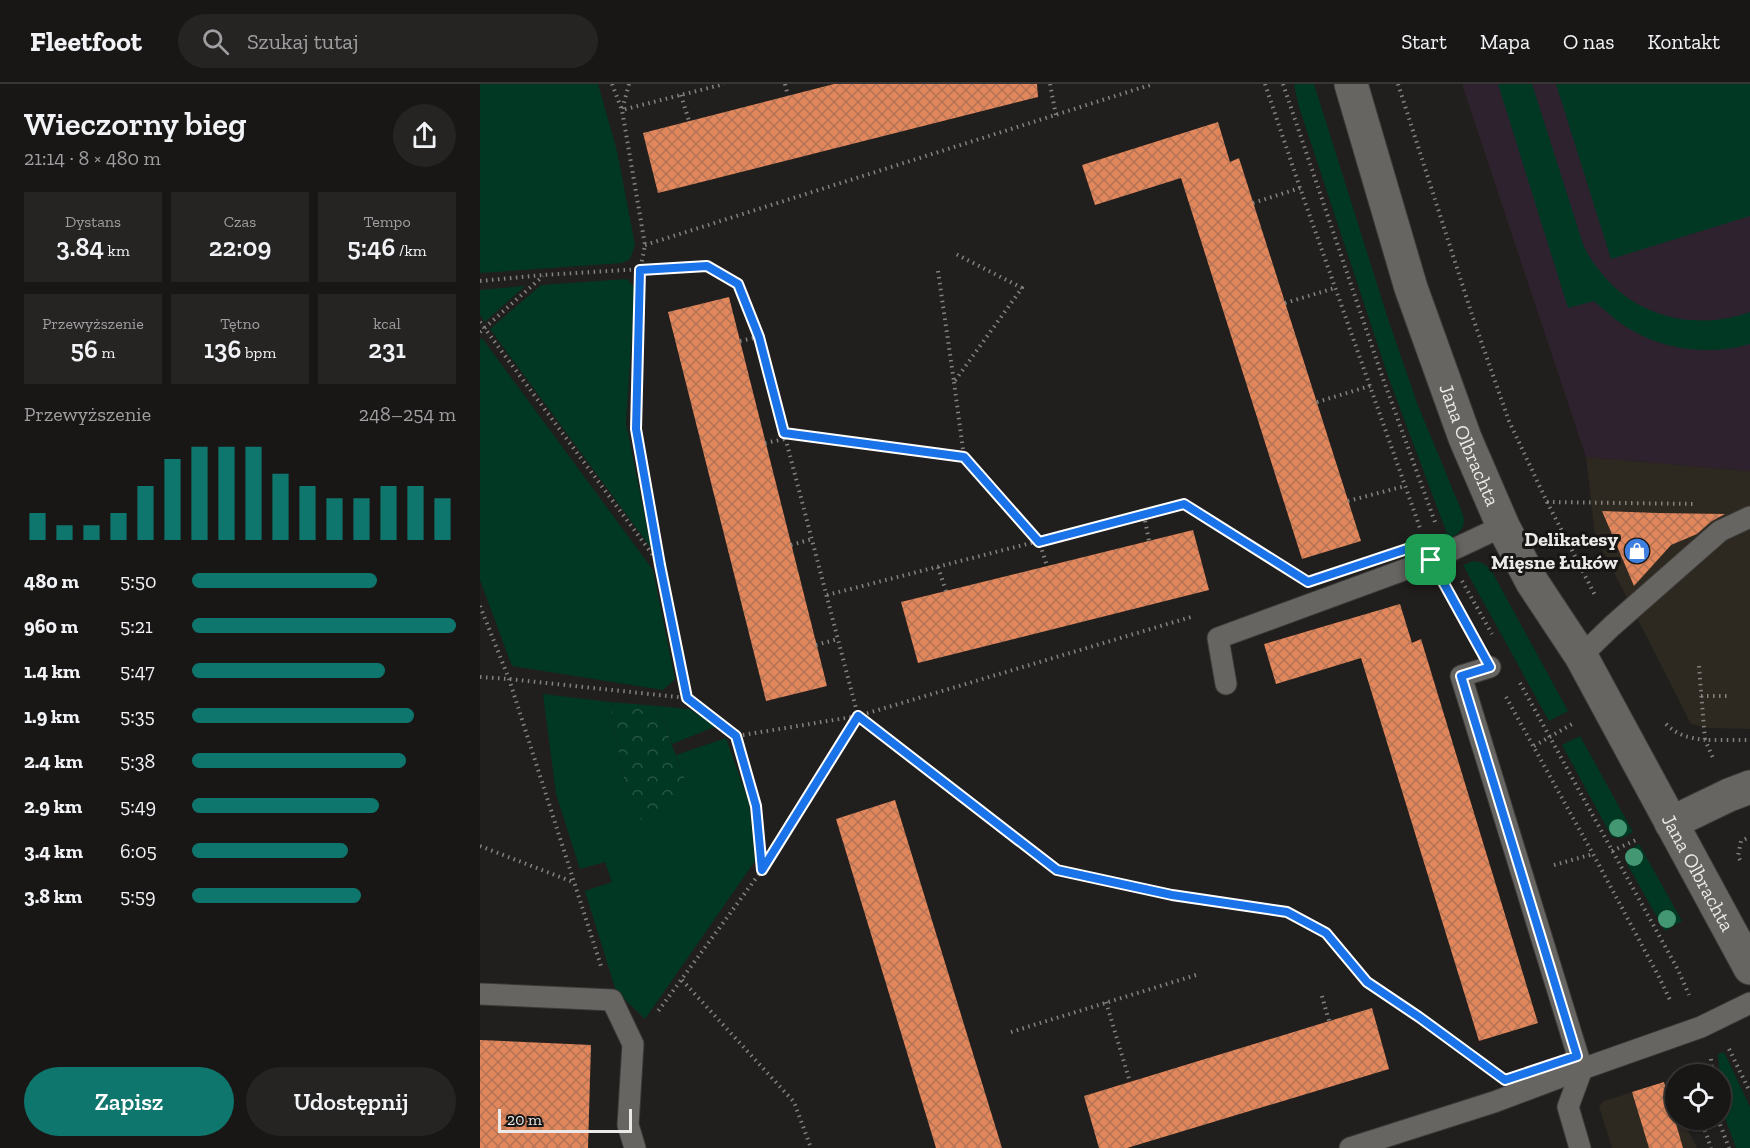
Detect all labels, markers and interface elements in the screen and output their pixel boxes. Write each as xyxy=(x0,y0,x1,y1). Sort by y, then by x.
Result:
search box xyxy=(178,14,598,68)
text: Fleetfoot xyxy=(30,25,142,58)
icon: search xyxy=(199,25,232,58)
text: Szukaj tutaj xyxy=(247,28,358,55)
text: Start xyxy=(1401,29,1447,54)
text: Mapa xyxy=(1480,29,1530,54)
text: O nas xyxy=(1563,29,1614,54)
text: Kontakt xyxy=(1647,29,1720,54)
text: Wieczorny bieg xyxy=(24,104,247,143)
button: share xyxy=(393,104,456,167)
text: 21:14 · 8 × 480 m xyxy=(24,146,161,170)
text: Dystans xyxy=(65,212,121,231)
text: Czas xyxy=(224,212,256,231)
text: Tempo xyxy=(363,212,411,231)
text: 3.84 xyxy=(56,231,104,263)
text: 22:09 xyxy=(209,231,271,263)
text: 5:46 xyxy=(347,231,395,263)
text: km xyxy=(104,241,130,260)
text: /km xyxy=(395,241,427,260)
text: Przewyższenie xyxy=(42,314,144,333)
text: Tętno xyxy=(220,314,260,333)
text: kcal xyxy=(373,314,401,333)
text: 56 xyxy=(71,333,98,365)
text: 136 xyxy=(204,333,241,365)
text: 231 xyxy=(368,333,406,365)
text: m xyxy=(98,343,115,362)
text: bpm xyxy=(241,343,276,362)
street label: Jana Olbrachta xyxy=(1434,380,1505,510)
text: Przewyższenie xyxy=(24,402,151,426)
text: 248–254 m xyxy=(359,402,456,426)
place label: Delikatesy Mięsne Łuków xyxy=(1491,527,1619,574)
pin xyxy=(1405,534,1456,585)
shop icon: Delikatesy Mięsne Łuków xyxy=(1622,536,1652,566)
icon: arrive xyxy=(1414,543,1447,576)
text: 480 m xyxy=(24,569,79,593)
text: 5:50 xyxy=(120,569,156,593)
text: 960 m xyxy=(24,614,78,638)
text: 5:21 xyxy=(120,614,153,638)
text: 1.4 km xyxy=(24,659,80,683)
text: 5:47 xyxy=(120,659,155,683)
text: 1.9 km xyxy=(24,704,80,728)
text: 5:35 xyxy=(120,704,155,728)
text: 2.4 km xyxy=(24,749,83,773)
text: 5:38 xyxy=(120,749,155,773)
text: 2.9 km xyxy=(24,794,82,818)
text: 5:49 xyxy=(120,794,156,818)
street label: Jana Olbrachta xyxy=(1657,810,1740,936)
text: 3.4 km xyxy=(24,839,83,863)
text: 6:05 xyxy=(120,839,157,863)
text: 3.8 km xyxy=(24,884,82,908)
text: 5:59 xyxy=(120,884,156,908)
map controls xyxy=(1665,1064,1731,1130)
button: locate xyxy=(1665,1064,1731,1130)
button: Zapisz xyxy=(24,1067,234,1136)
button: Udostępnij xyxy=(246,1067,456,1136)
scale bar xyxy=(498,1106,632,1134)
text: 20 m xyxy=(507,1110,542,1129)

